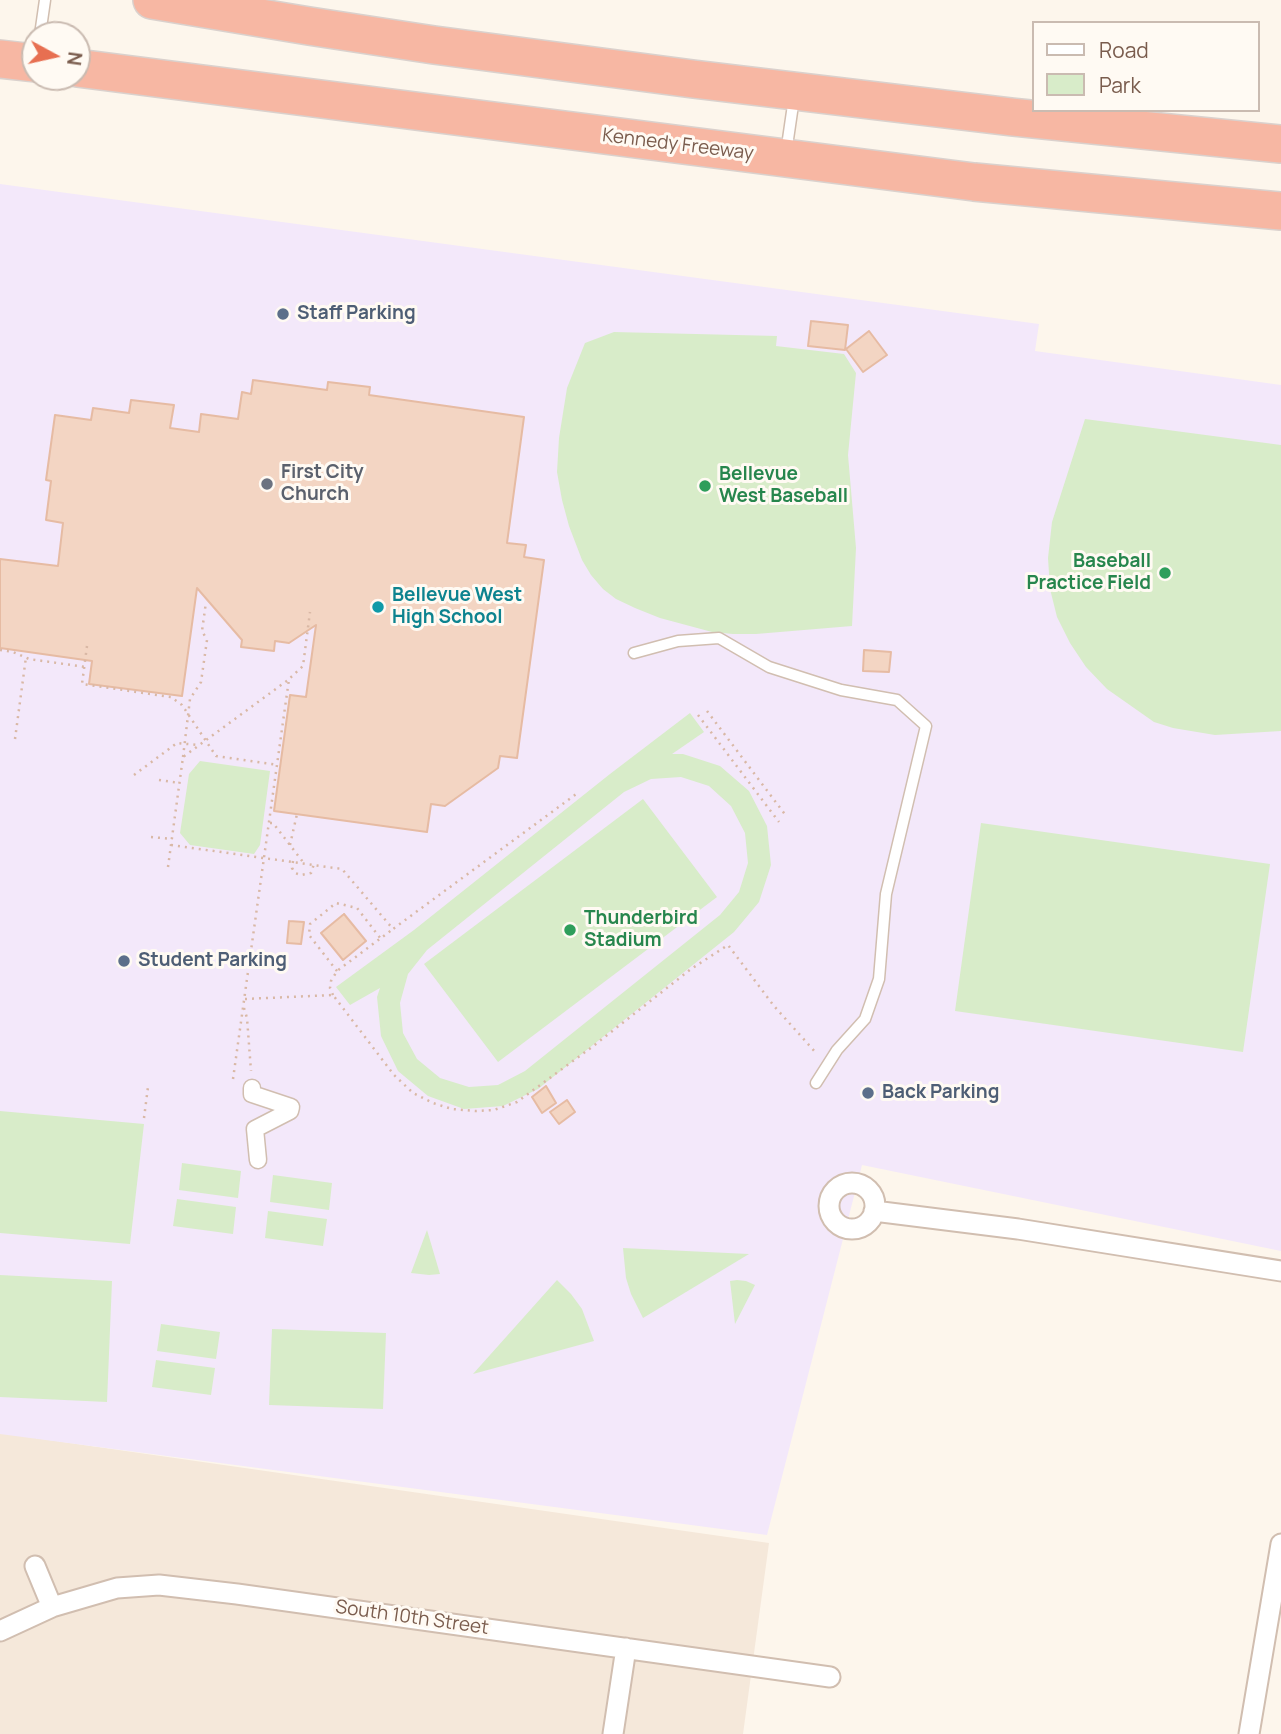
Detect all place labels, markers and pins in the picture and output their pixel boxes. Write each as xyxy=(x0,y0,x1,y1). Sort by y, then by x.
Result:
place label: Staff Parking xyxy=(297,303,416,325)
marker: Staff Parking xyxy=(275,306,291,322)
place label: First City Church xyxy=(281,462,364,506)
place label: Bellevue West Baseball xyxy=(719,464,848,508)
marker: First City Church xyxy=(259,476,275,492)
marker: Bellevue West Baseball xyxy=(697,478,713,494)
place label: Baseball Practice Field xyxy=(1026,551,1151,595)
marker: Baseball Practice Field xyxy=(1157,565,1173,581)
place label: Bellevue West High School xyxy=(392,585,522,629)
marker: Bellevue West High School xyxy=(370,599,386,615)
place label: Thunderbird Stadium xyxy=(584,908,698,952)
marker: Thunderbird Stadium xyxy=(562,922,578,938)
place label: Student Parking xyxy=(138,950,287,972)
marker: Student Parking xyxy=(116,953,132,969)
place label: Back Parking xyxy=(882,1082,999,1104)
marker: Back Parking xyxy=(860,1085,876,1101)

